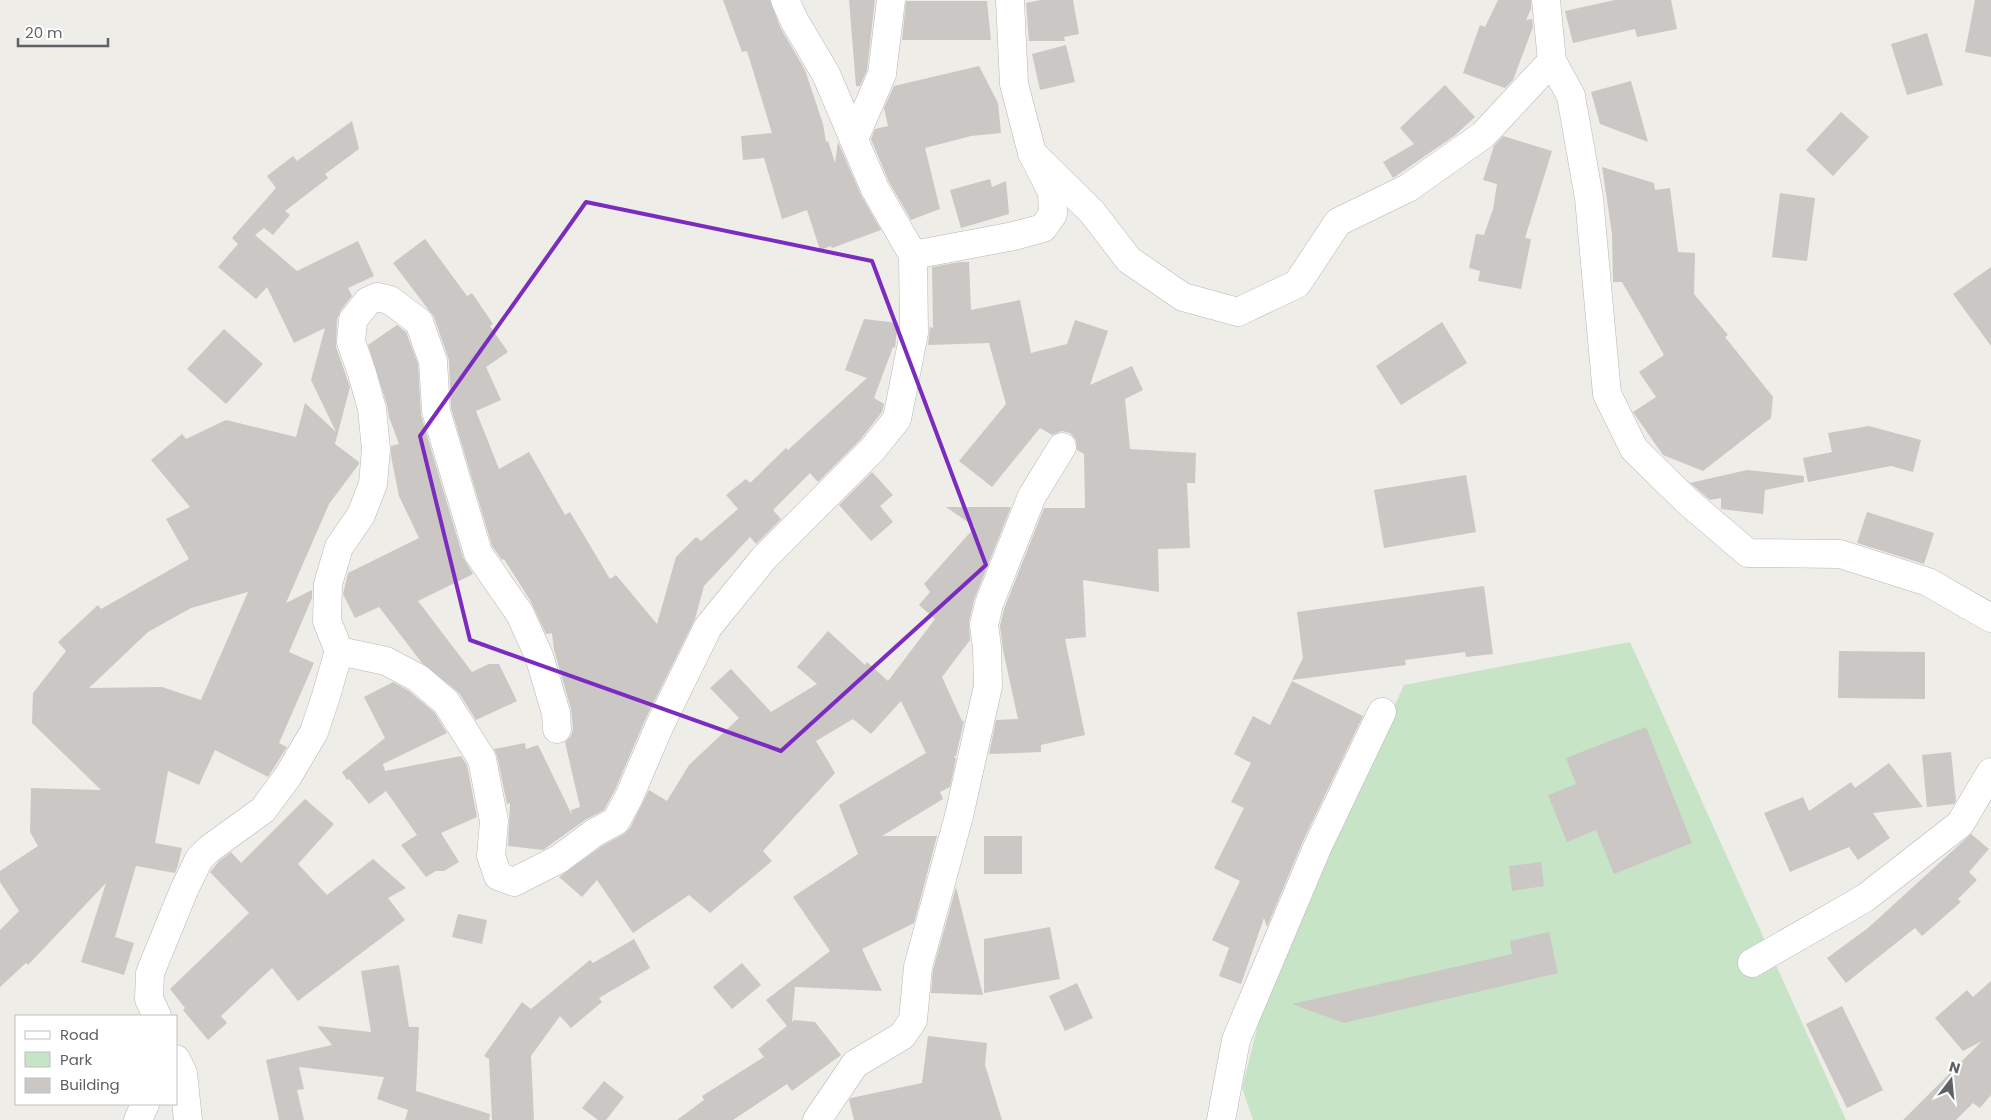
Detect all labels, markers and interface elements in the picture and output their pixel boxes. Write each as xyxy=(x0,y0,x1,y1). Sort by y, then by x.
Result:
scale bar xyxy=(18,15,108,47)
text: 20 m xyxy=(25,22,63,43)
legend xyxy=(15,1015,178,1105)
text: Road xyxy=(60,1024,99,1045)
text: Park xyxy=(60,1049,92,1070)
north arrow xyxy=(1926,1055,1976,1105)
text: N xyxy=(1947,1056,1962,1079)
text: Building xyxy=(60,1074,120,1095)

